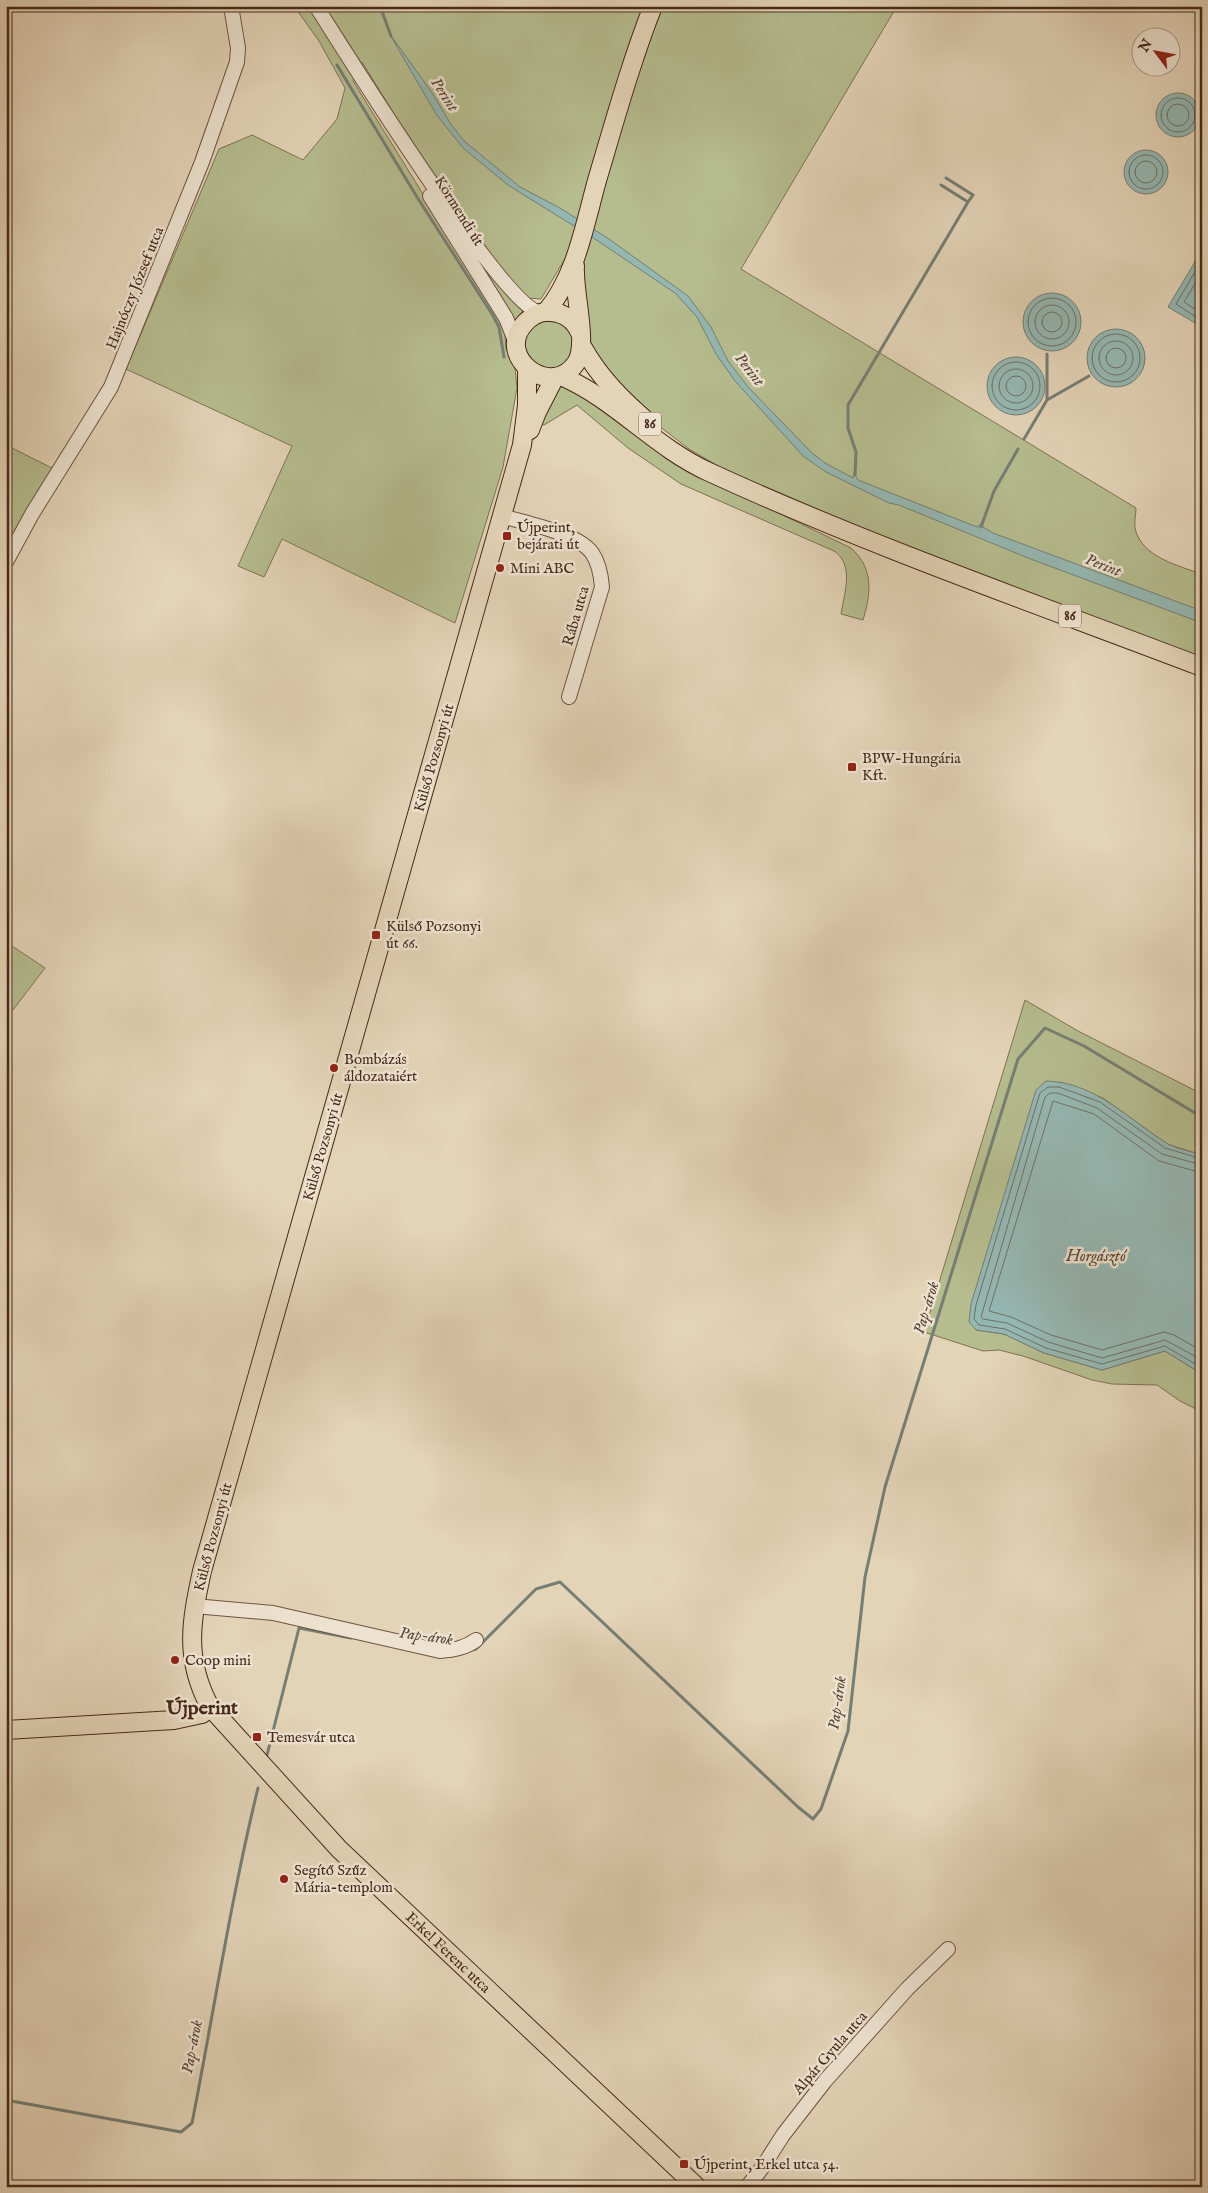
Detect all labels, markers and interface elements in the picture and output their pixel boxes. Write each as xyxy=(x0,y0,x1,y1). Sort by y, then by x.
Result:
north arrow xyxy=(1130,28,1180,78)
text: N xyxy=(1134,36,1157,56)
water label: Perint xyxy=(426,74,463,117)
street label: Körmendi út xyxy=(430,172,488,250)
street label: Hajnóczy József utca xyxy=(102,223,168,352)
water label: Perint xyxy=(730,349,769,391)
road number: 86 xyxy=(639,412,661,436)
place label: Újperint, bejárati út xyxy=(517,518,579,554)
marker: Újperint, bejárati út xyxy=(501,530,513,542)
water label: Perint xyxy=(1082,550,1125,582)
place label: Mini ABC xyxy=(510,559,574,578)
marker: Mini ABC xyxy=(494,562,506,574)
street label: Rába utca xyxy=(558,583,594,648)
road number: 86 xyxy=(1059,604,1081,628)
street label: Külső Pozsonyi út xyxy=(409,702,459,814)
place label: BPW-Hungária Kft. xyxy=(862,749,961,785)
marker: BPW-Hungária Kft. xyxy=(846,761,858,773)
place label: Külső Pozsonyi út 66. xyxy=(386,917,481,953)
marker: Külső Pozsonyi út 66. xyxy=(370,929,382,941)
place label: Bombázás áldozataiért xyxy=(344,1050,417,1086)
marker: Bombázás áldozataiért xyxy=(328,1062,340,1074)
street label: Külső Pozsonyi út xyxy=(298,1091,348,1203)
water label: Horgásztó xyxy=(1065,1247,1128,1267)
water label: Pap-árok xyxy=(910,1279,945,1337)
street label: Külső Pozsonyi út xyxy=(189,1481,237,1593)
water label: Pap-árok xyxy=(398,1623,455,1651)
place label: Coop mini xyxy=(185,1651,251,1670)
marker: Coop mini xyxy=(169,1654,181,1666)
water label: Pap-árok xyxy=(824,1674,852,1731)
district label: Újperint xyxy=(165,1696,238,1721)
place label: Temesvár utca xyxy=(267,1728,355,1747)
marker: Temesvár utca xyxy=(251,1731,263,1743)
place label: Segítő Szűz Mária-templom xyxy=(294,1861,393,1897)
marker: Segítő Szűz Mária-templom xyxy=(278,1873,290,1885)
street label: Erkel Ferenc utca xyxy=(402,1907,495,1997)
street label: Alpár Gyula utca xyxy=(788,2007,872,2099)
water label: Pap-árok xyxy=(178,2018,208,2075)
place label: Újperint, Erkel utca 54. xyxy=(694,2155,839,2174)
marker: Újperint, Erkel utca 54. xyxy=(678,2158,690,2170)

